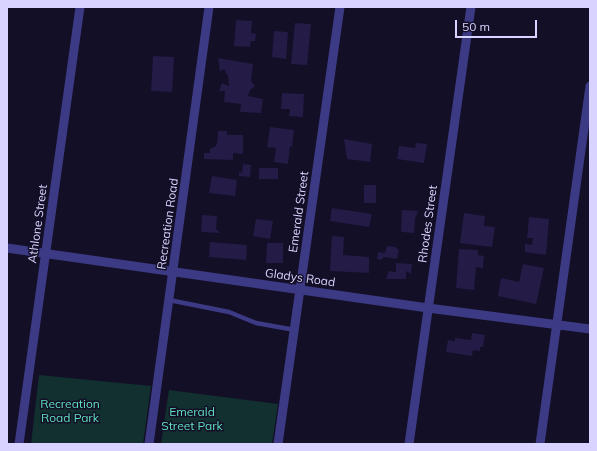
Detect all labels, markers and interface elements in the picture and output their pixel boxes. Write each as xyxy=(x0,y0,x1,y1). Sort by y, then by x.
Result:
scale bar xyxy=(457,12,539,38)
text: 50 m xyxy=(462,19,490,34)
street label: Emerald Street xyxy=(286,170,312,254)
street label: Recreation Road xyxy=(154,177,182,271)
street label: Athlone Street xyxy=(25,184,51,264)
street label: Rhodes Street xyxy=(415,184,441,264)
street label: Gladys Road xyxy=(264,266,336,290)
park label: Recreation Road Park xyxy=(40,397,100,425)
park label: Emerald Street Park xyxy=(161,405,223,433)

